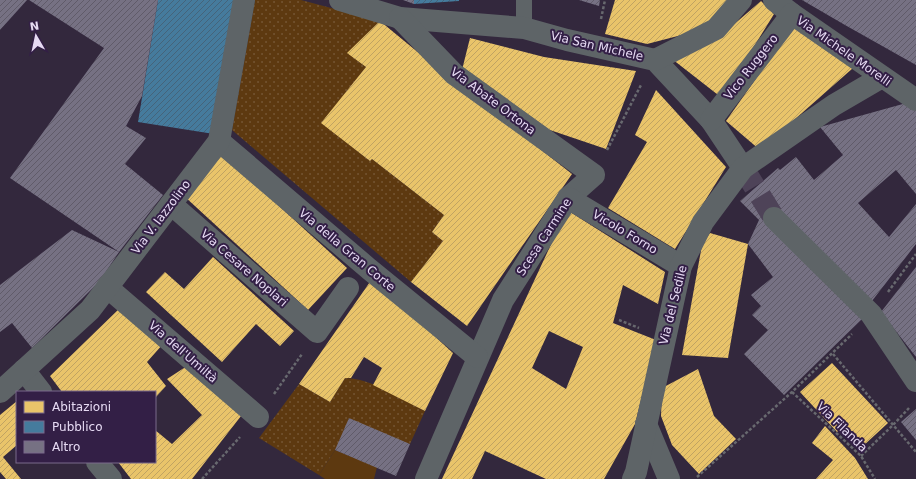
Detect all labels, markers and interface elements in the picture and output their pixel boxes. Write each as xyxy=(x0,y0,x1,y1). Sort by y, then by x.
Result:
street label: Via Michele Morelli xyxy=(794,13,894,89)
north arrow xyxy=(16,16,56,56)
text: N xyxy=(29,19,40,34)
street label: Via San Michele xyxy=(549,29,645,63)
street label: Vico Ruggero xyxy=(721,32,781,102)
street label: Via Abate Ortona xyxy=(448,64,538,138)
street label: Via V. Iazzolino xyxy=(129,177,193,257)
street label: Scesa Carmine xyxy=(514,196,574,278)
street label: Via della Gran Corte xyxy=(296,206,398,294)
street label: Vicolo Forno xyxy=(590,207,660,257)
street label: Via Cesare Noplari xyxy=(198,226,290,310)
street label: Via del Sedile xyxy=(656,264,690,346)
street label: Via dell'Umiltà xyxy=(146,318,220,386)
legend xyxy=(16,391,156,463)
street label: Via Filanda xyxy=(814,399,870,455)
text: Abitazioni xyxy=(52,400,111,414)
text: Pubblico xyxy=(52,420,102,434)
text: Altro xyxy=(52,440,80,454)

